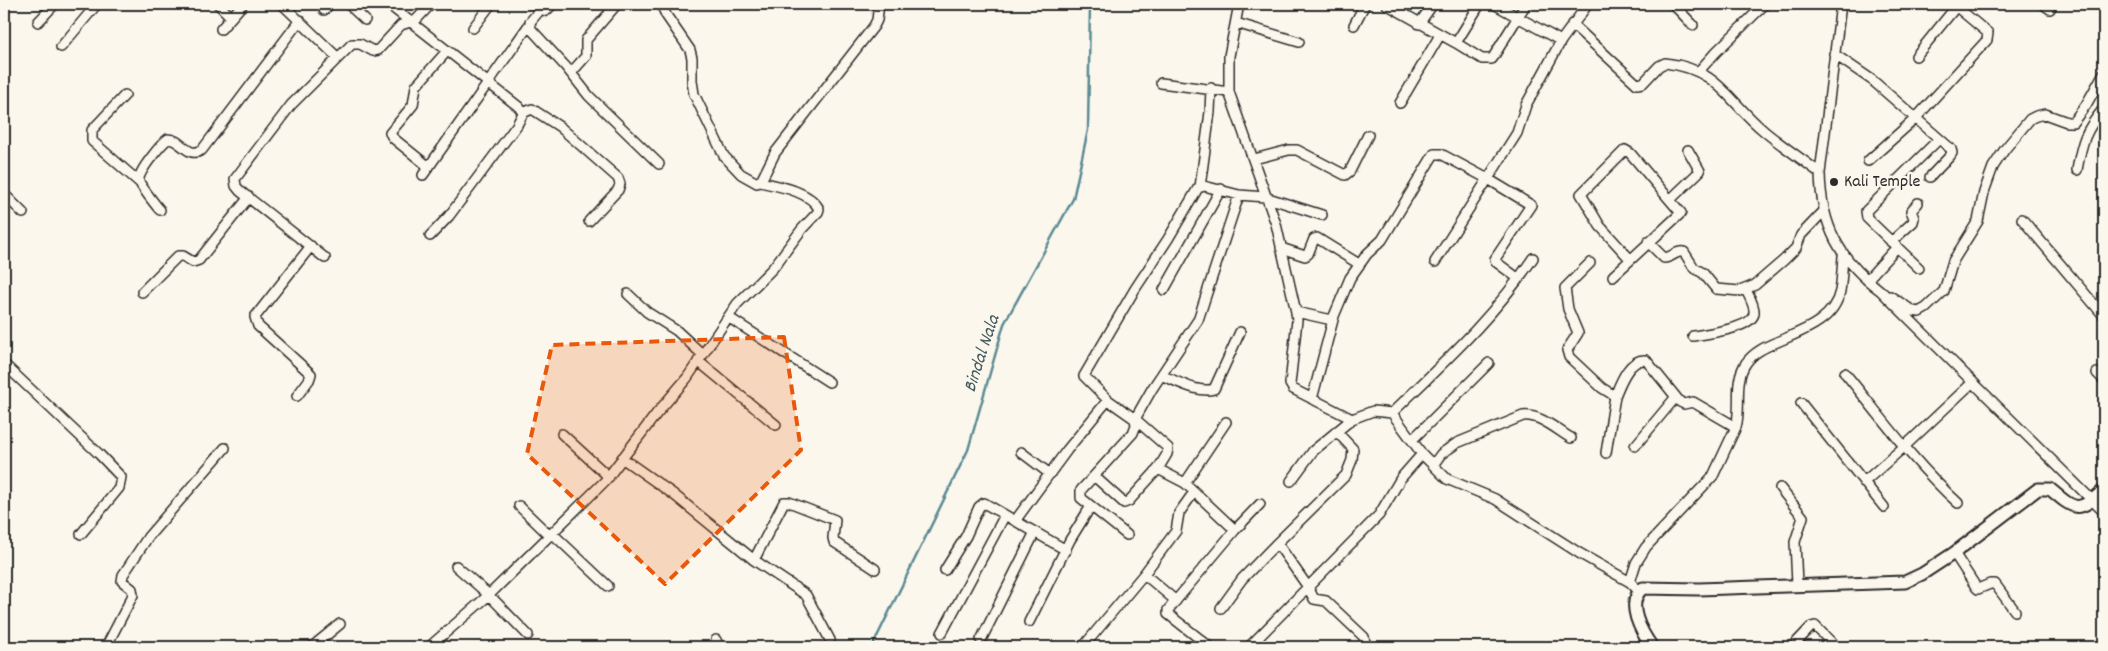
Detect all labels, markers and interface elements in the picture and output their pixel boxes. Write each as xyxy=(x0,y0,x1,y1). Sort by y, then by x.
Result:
place label: Kali Temple xyxy=(1844,170,1921,195)
marker: Kali Temple xyxy=(1828,176,1840,188)
water label: Bindal Nala xyxy=(958,311,1008,396)

